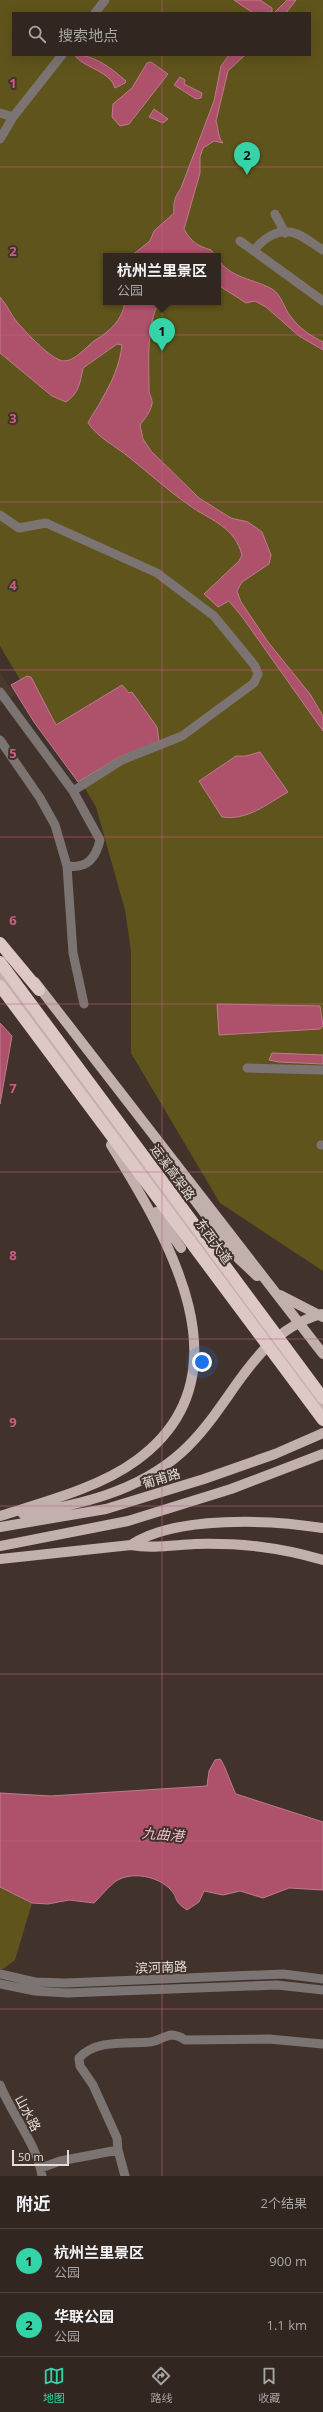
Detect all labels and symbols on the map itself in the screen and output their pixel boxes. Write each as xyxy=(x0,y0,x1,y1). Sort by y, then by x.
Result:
text: 1 xyxy=(9,74,17,92)
pin: 2 xyxy=(234,142,260,175)
text: 2 xyxy=(9,242,17,260)
pin: 1 xyxy=(149,318,175,351)
text: 3 xyxy=(9,409,17,427)
text: 4 xyxy=(9,576,17,594)
text: 5 xyxy=(9,744,17,762)
text: 6 xyxy=(9,911,17,929)
text: 7 xyxy=(9,1079,17,1097)
street label: 运溪高架路 xyxy=(147,1140,199,1204)
street label: 东西大道 xyxy=(191,1215,237,1267)
text: 8 xyxy=(9,1246,17,1264)
your location xyxy=(192,1352,212,1372)
text: 9 xyxy=(9,1413,17,1431)
street label: 葡甫路 xyxy=(140,1464,182,1492)
water label: 九曲港 xyxy=(141,1823,187,1845)
street label: 滨河南路 xyxy=(135,1957,187,1977)
street label: 山水路 xyxy=(11,2092,45,2134)
scale bar xyxy=(12,2148,69,2167)

